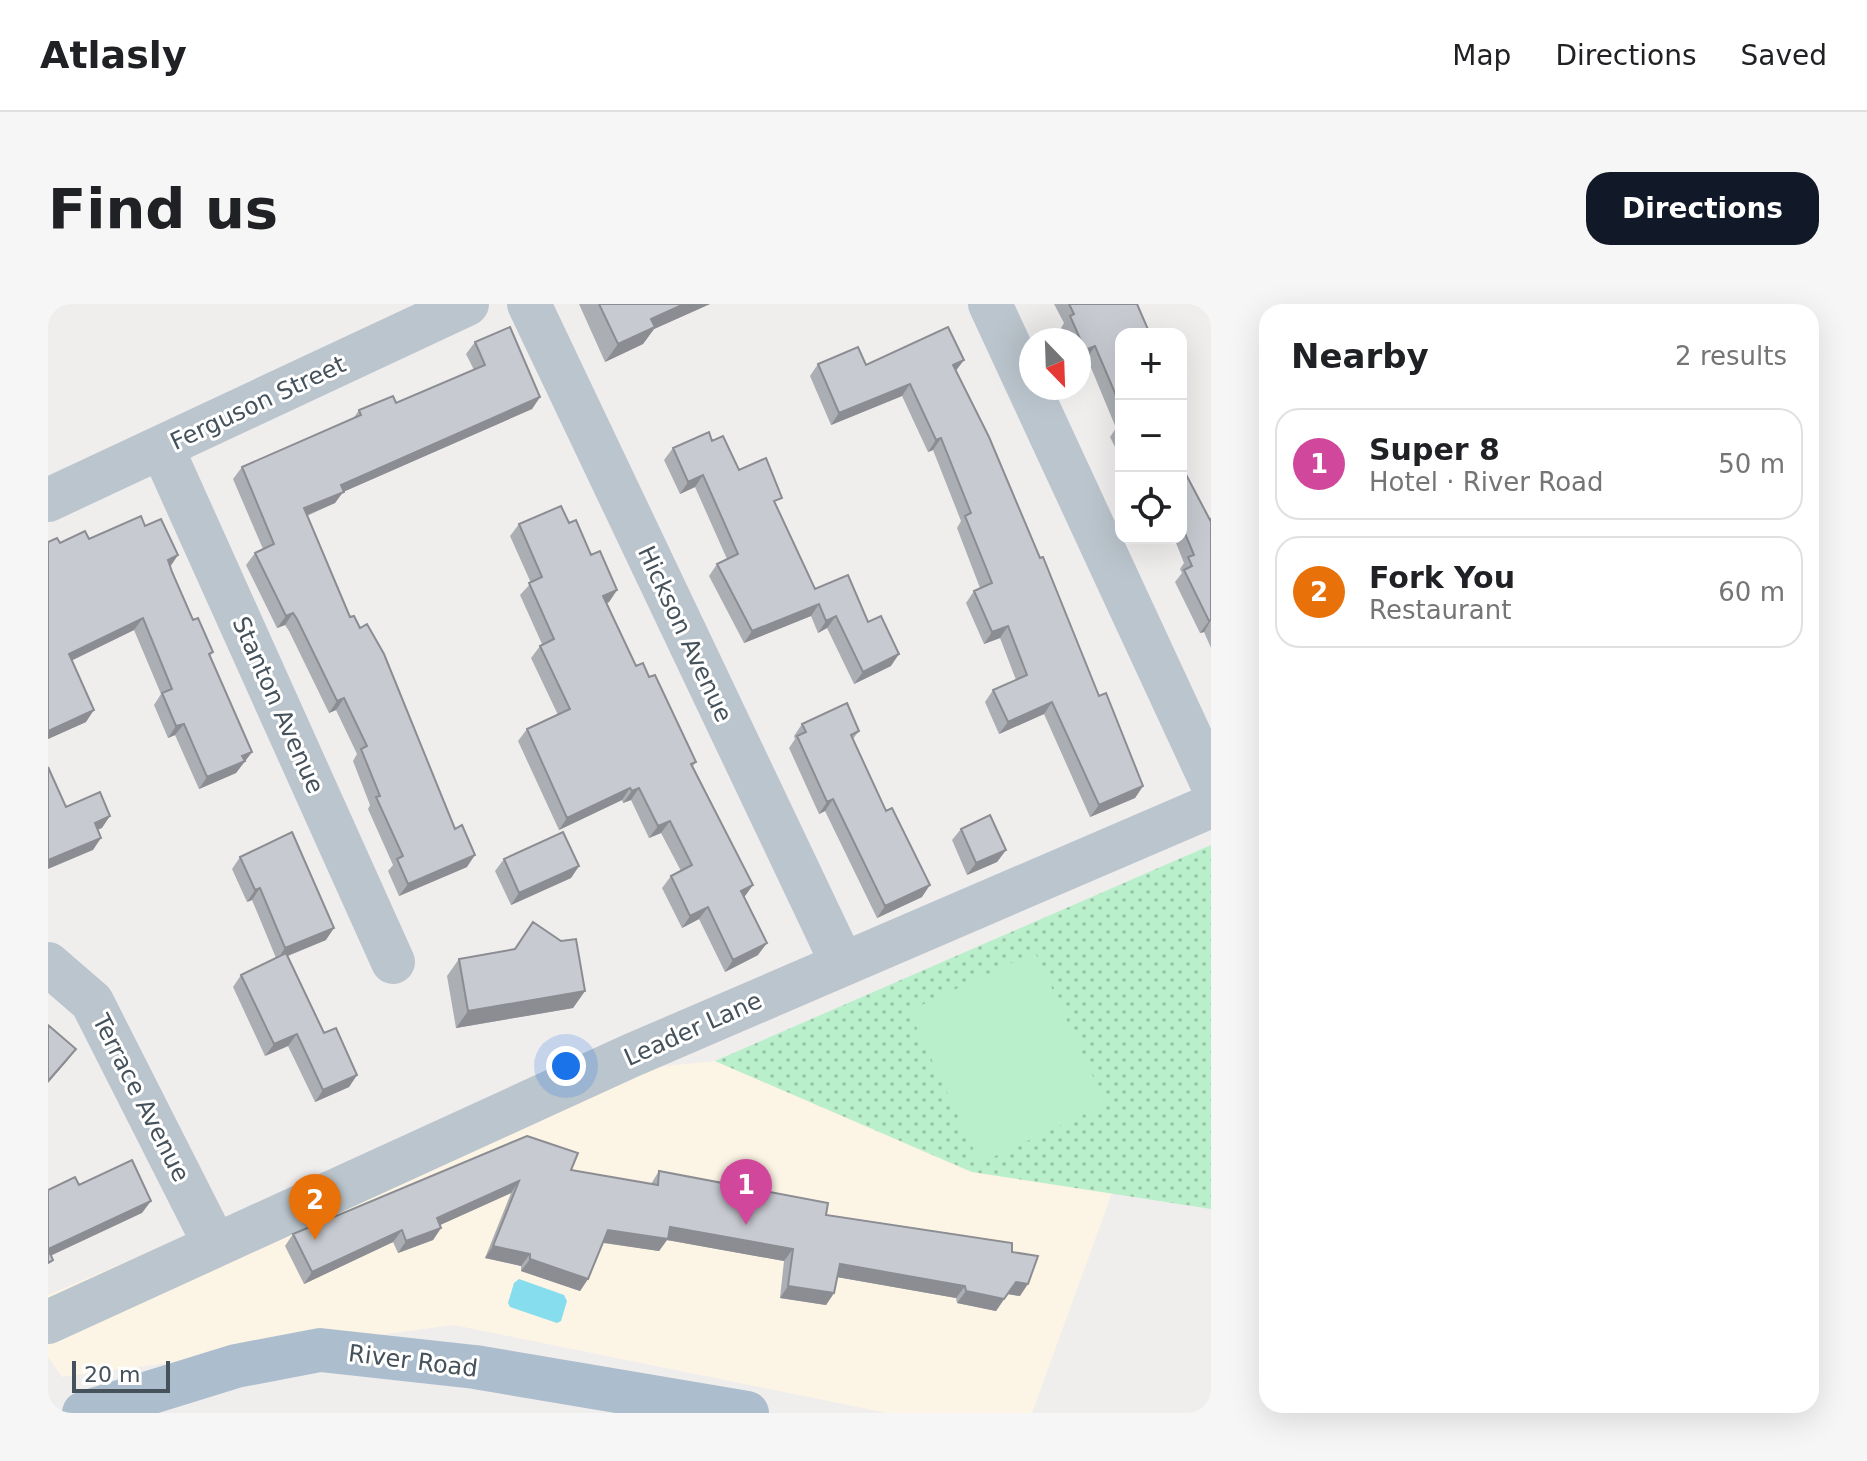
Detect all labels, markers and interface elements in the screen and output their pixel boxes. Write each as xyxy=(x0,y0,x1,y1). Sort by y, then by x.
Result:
text: Atlasly xyxy=(40,33,187,77)
text: Map xyxy=(1452,39,1511,72)
text: Directions xyxy=(1555,39,1696,72)
text: Saved xyxy=(1740,39,1827,72)
button: Directions xyxy=(1586,172,1819,245)
text: Find us xyxy=(48,176,278,241)
north arrow xyxy=(1019,328,1091,400)
map controls xyxy=(1115,328,1187,544)
button: + xyxy=(1115,328,1187,400)
text: Nearby xyxy=(1291,336,1429,376)
text: 2 results xyxy=(1675,341,1787,371)
street label: Ferguson Street xyxy=(166,350,350,456)
button: − xyxy=(1115,400,1187,472)
text: Super 8 xyxy=(1369,432,1500,467)
text: 1 xyxy=(1310,449,1328,479)
text: 50 m xyxy=(1718,449,1785,479)
text: Hotel · River Road xyxy=(1369,467,1604,497)
button: locate xyxy=(1115,472,1187,544)
street label: Hickson Avenue xyxy=(632,542,738,726)
text: Fork You xyxy=(1369,560,1515,595)
text: 2 xyxy=(1310,577,1328,607)
text: 60 m xyxy=(1718,577,1785,607)
text: Restaurant xyxy=(1369,595,1511,625)
street label: Stanton Avenue xyxy=(226,612,330,798)
street label: Leader Lane xyxy=(620,986,766,1072)
street label: Terrace Avenue xyxy=(86,1009,195,1186)
your location xyxy=(546,1046,586,1086)
pin: 1 xyxy=(720,1159,772,1225)
pin: 2 xyxy=(289,1174,341,1240)
street label: River Road xyxy=(347,1339,479,1383)
scale bar xyxy=(72,1357,170,1393)
text: 20 m xyxy=(84,1362,140,1387)

